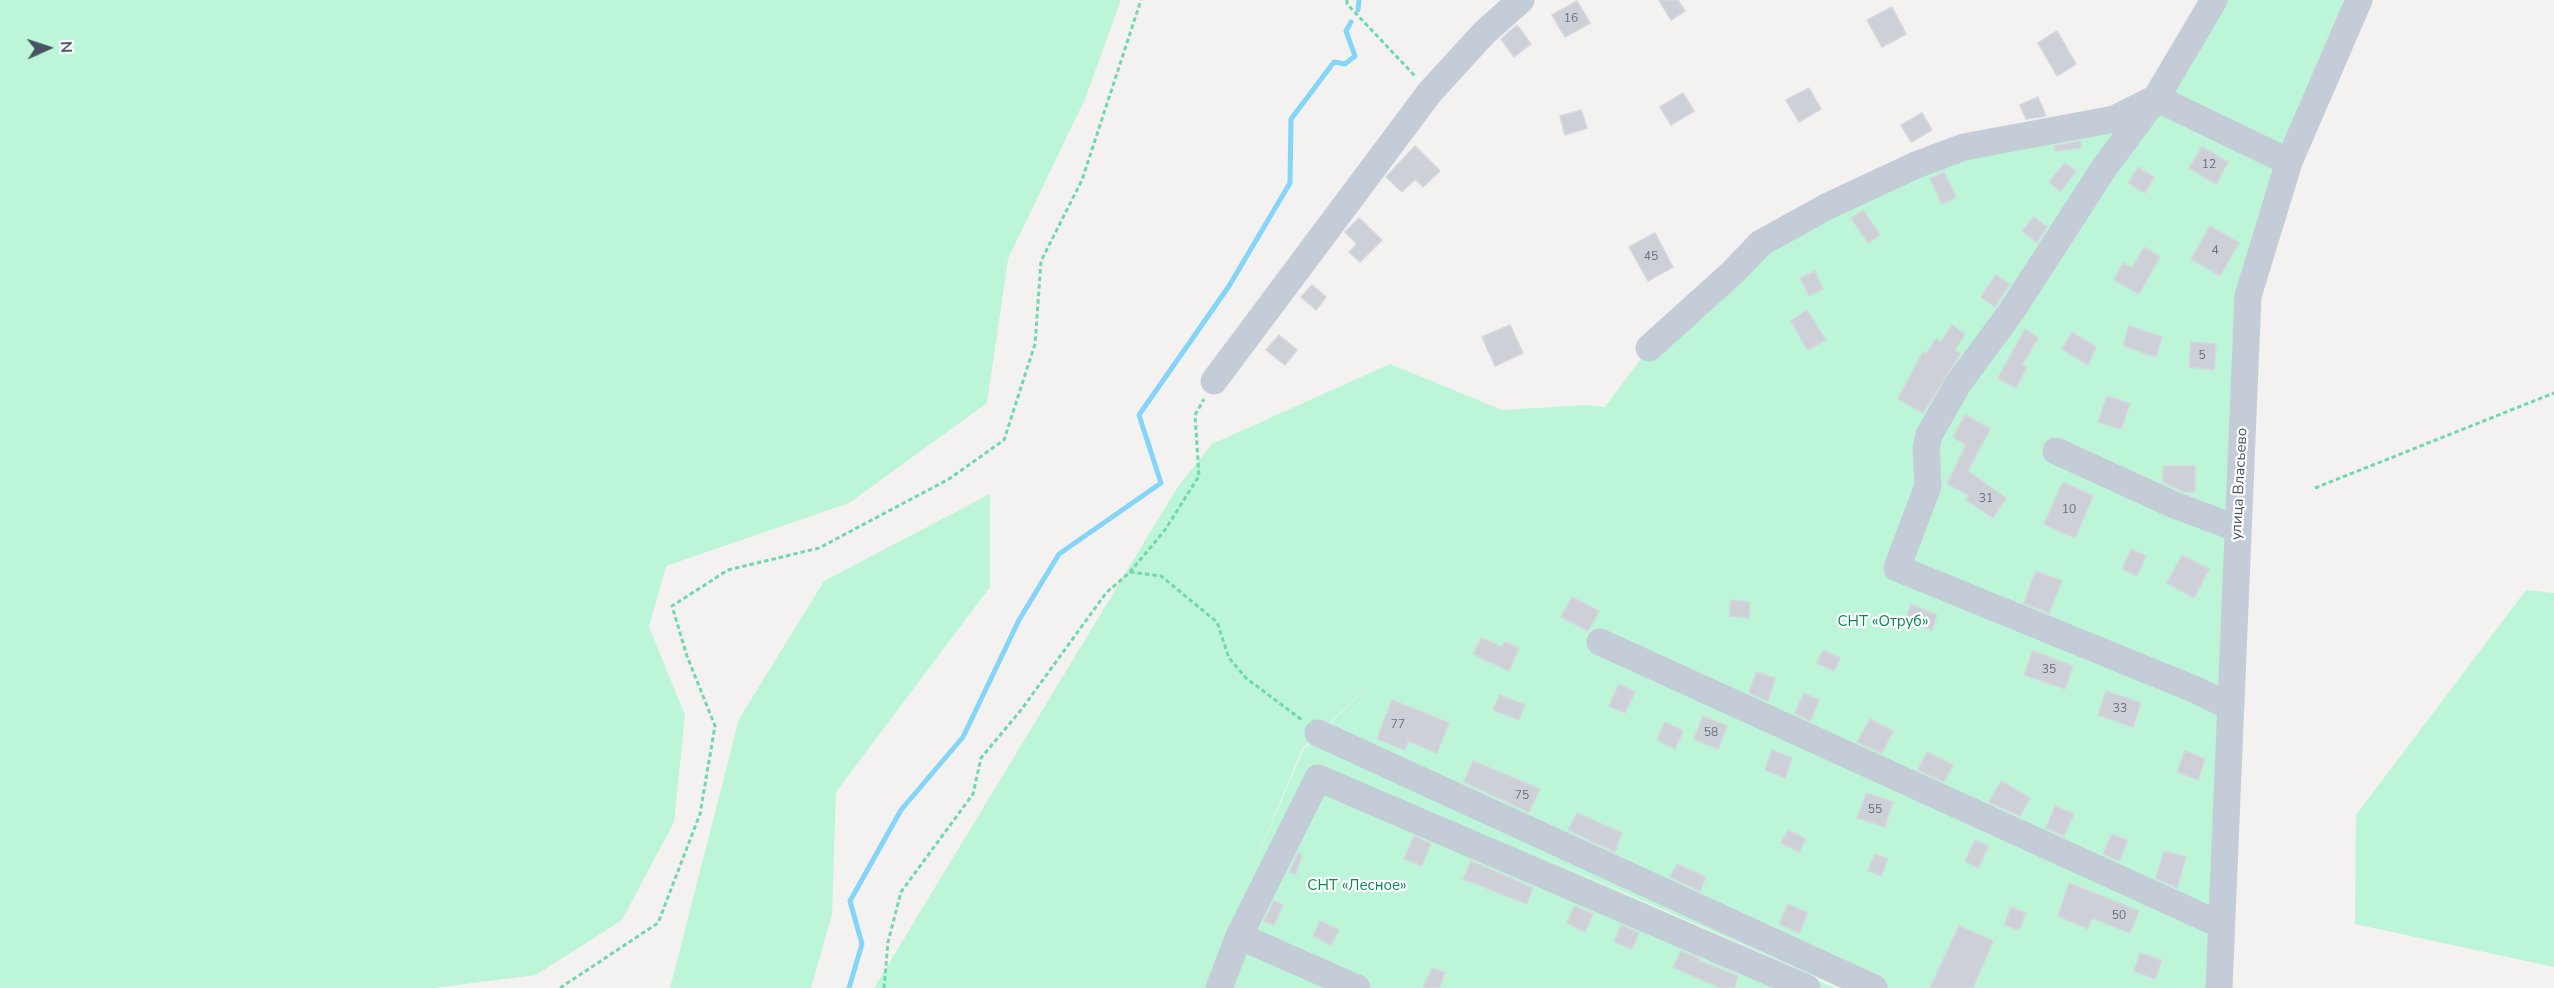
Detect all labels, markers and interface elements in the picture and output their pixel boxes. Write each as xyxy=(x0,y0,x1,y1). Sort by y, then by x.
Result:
house number: 16 xyxy=(1564,12,1578,26)
north arrow xyxy=(18,18,78,78)
text: N xyxy=(55,41,77,54)
house number: 12 xyxy=(2202,158,2216,172)
house number: 4 xyxy=(2211,244,2219,258)
house number: 45 xyxy=(1644,250,1658,264)
house number: 5 xyxy=(2198,349,2206,363)
street label: улица Власьево xyxy=(2228,427,2252,541)
house number: 31 xyxy=(1979,492,1993,506)
house number: 10 xyxy=(2062,503,2076,517)
park label: СНТ «Отруб» xyxy=(1837,613,1929,631)
house number: 35 xyxy=(2042,663,2056,677)
house number: 33 xyxy=(2113,702,2127,716)
house number: 77 xyxy=(1391,718,1405,732)
house number: 58 xyxy=(1704,726,1718,740)
house number: 75 xyxy=(1515,789,1529,803)
house number: 55 xyxy=(1868,803,1882,817)
park label: СНТ «Лесное» xyxy=(1307,877,1407,895)
house number: 50 xyxy=(2112,909,2126,923)

